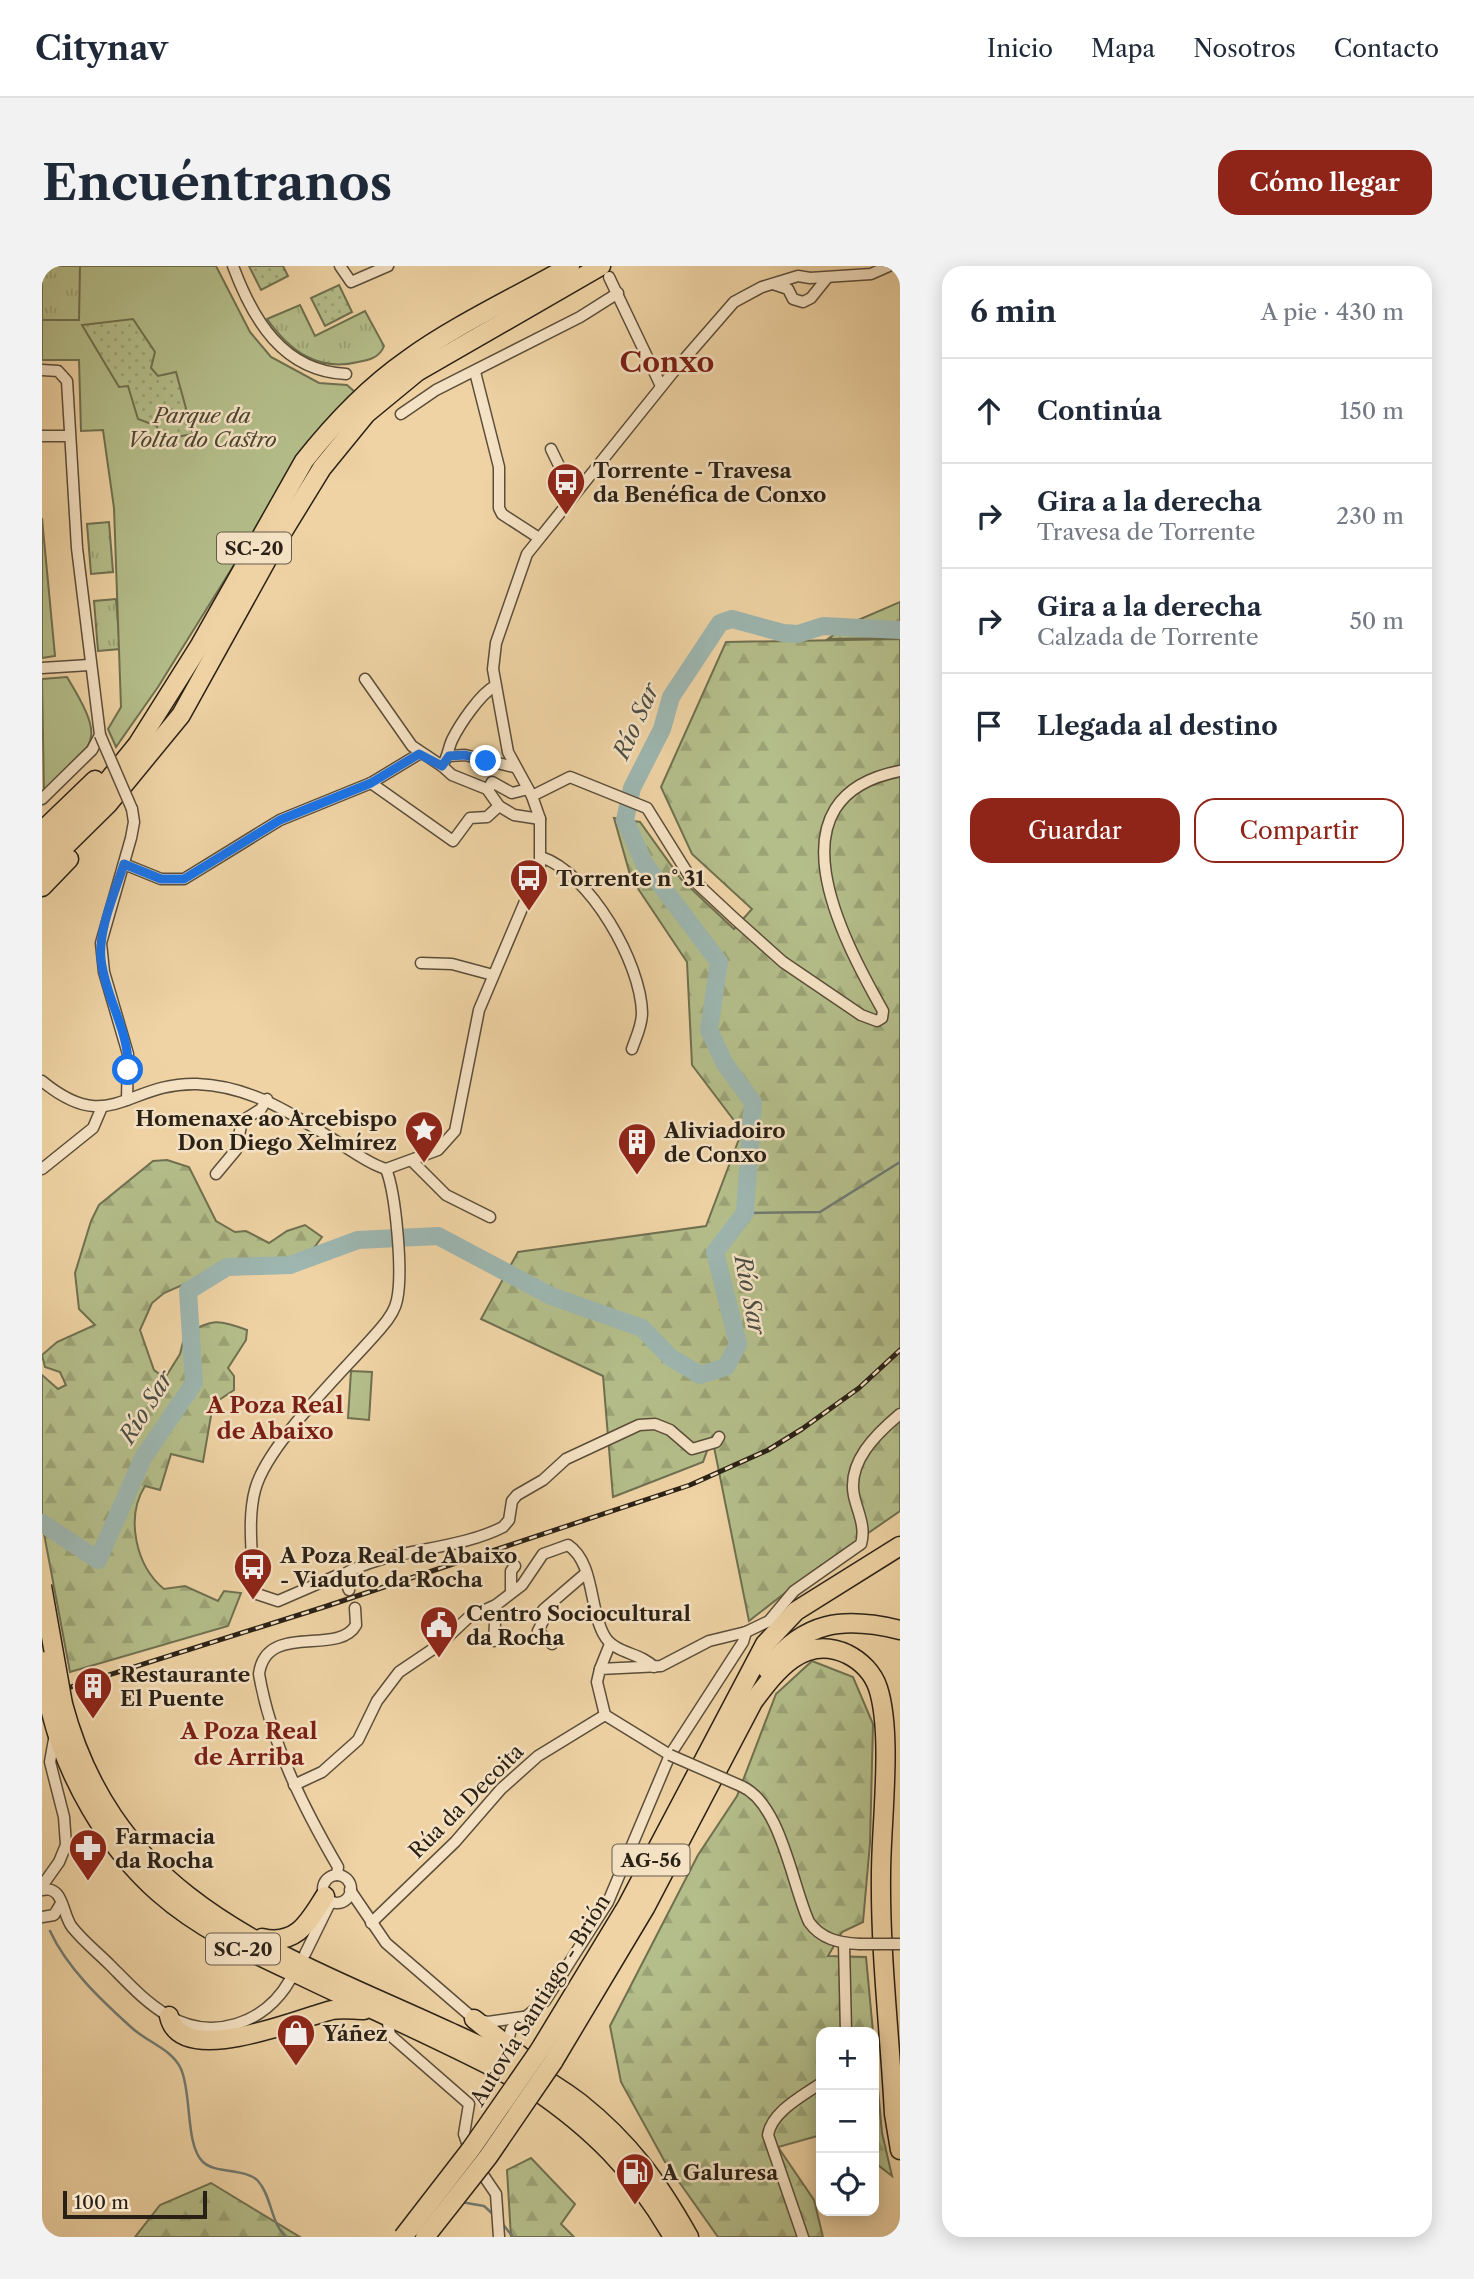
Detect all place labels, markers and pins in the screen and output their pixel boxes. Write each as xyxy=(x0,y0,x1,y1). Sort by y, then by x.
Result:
place label: Torrente - Travesa da Benéfica de Conxo xyxy=(593,458,826,507)
bus stop icon: Torrente - Travesa da Benéfica de Conxo xyxy=(545,461,587,516)
bus stop icon: Torrente n° 31 xyxy=(508,857,550,912)
place label: Torrente n° 31 xyxy=(556,866,705,891)
place label: Homenaxe ao Arcebispo Don Diego Xelmírez xyxy=(135,1106,397,1155)
place icon: Homenaxe ao Arcebispo Don Diego Xelmírez xyxy=(403,1109,445,1164)
place label: Aliviadoiro de Conxo xyxy=(663,1118,786,1167)
building icon: Aliviadoiro de Conxo xyxy=(616,1121,658,1176)
place label: A Poza Real de Abaixo - Viaduto da Rocha xyxy=(279,1543,517,1592)
bus stop icon: A Poza Real de Abaixo - Viaduto da Rocha xyxy=(232,1546,274,1601)
place label: Centro Sociocultural da Rocha xyxy=(466,1601,691,1650)
public building icon: Centro Sociocultural da Rocha xyxy=(418,1604,460,1659)
place label: Restaurante El Puente xyxy=(120,1662,250,1711)
building icon: Restaurante El Puente xyxy=(72,1665,114,1720)
place label: Farmacia da Rocha xyxy=(115,1824,216,1873)
pharmacy icon: Farmacia da Rocha xyxy=(67,1827,109,1882)
shop icon: Yáñez xyxy=(275,2012,317,2067)
place label: Yáñez xyxy=(322,2021,388,2046)
fuel station icon: A Galuresa xyxy=(614,2151,656,2206)
place label: A Galuresa xyxy=(661,2160,779,2185)

